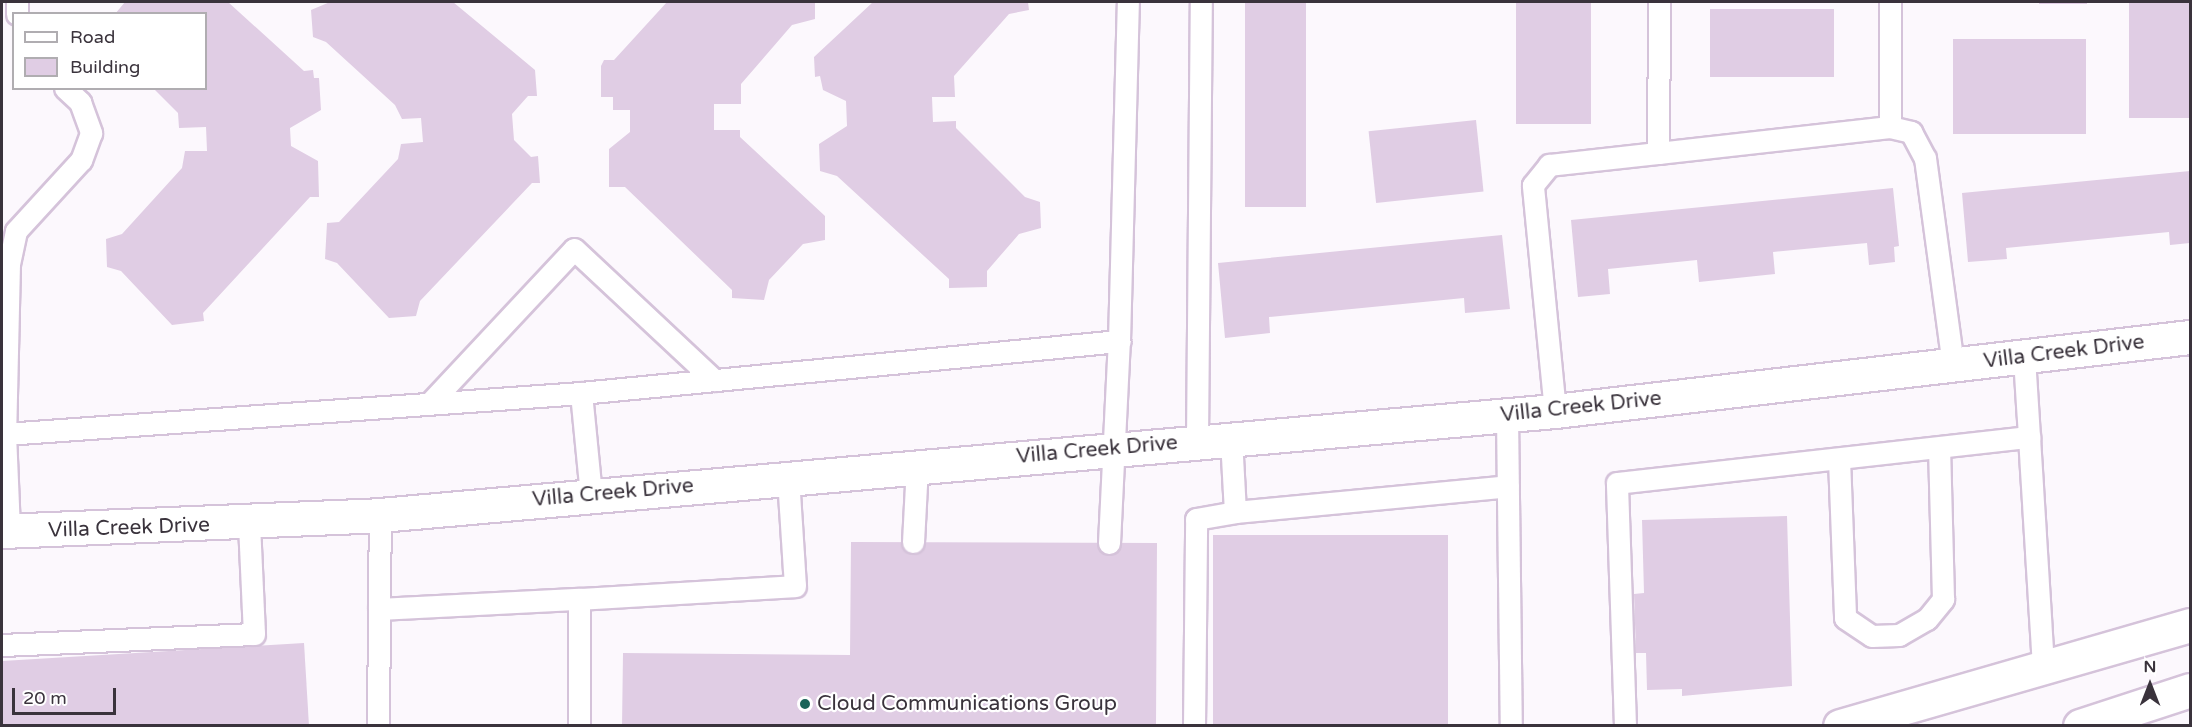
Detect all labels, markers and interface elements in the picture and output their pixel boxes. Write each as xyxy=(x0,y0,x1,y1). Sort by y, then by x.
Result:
legend xyxy=(12,12,207,90)
text: Road xyxy=(70,26,115,48)
text: Building xyxy=(70,56,140,78)
street label: Villa Creek Drive xyxy=(1982,330,2146,374)
street label: Villa Creek Drive xyxy=(1499,386,1663,428)
street label: Villa Creek Drive xyxy=(1015,430,1179,470)
street label: Villa Creek Drive xyxy=(531,473,695,513)
street label: Villa Creek Drive xyxy=(48,513,210,543)
north arrow xyxy=(2120,655,2180,715)
text: N xyxy=(2144,657,2156,677)
scale bar xyxy=(15,676,118,714)
text: 20 m xyxy=(23,687,67,709)
place label: Cloud Communications Group xyxy=(817,691,1117,717)
marker: Cloud Communications Group xyxy=(798,697,812,711)

